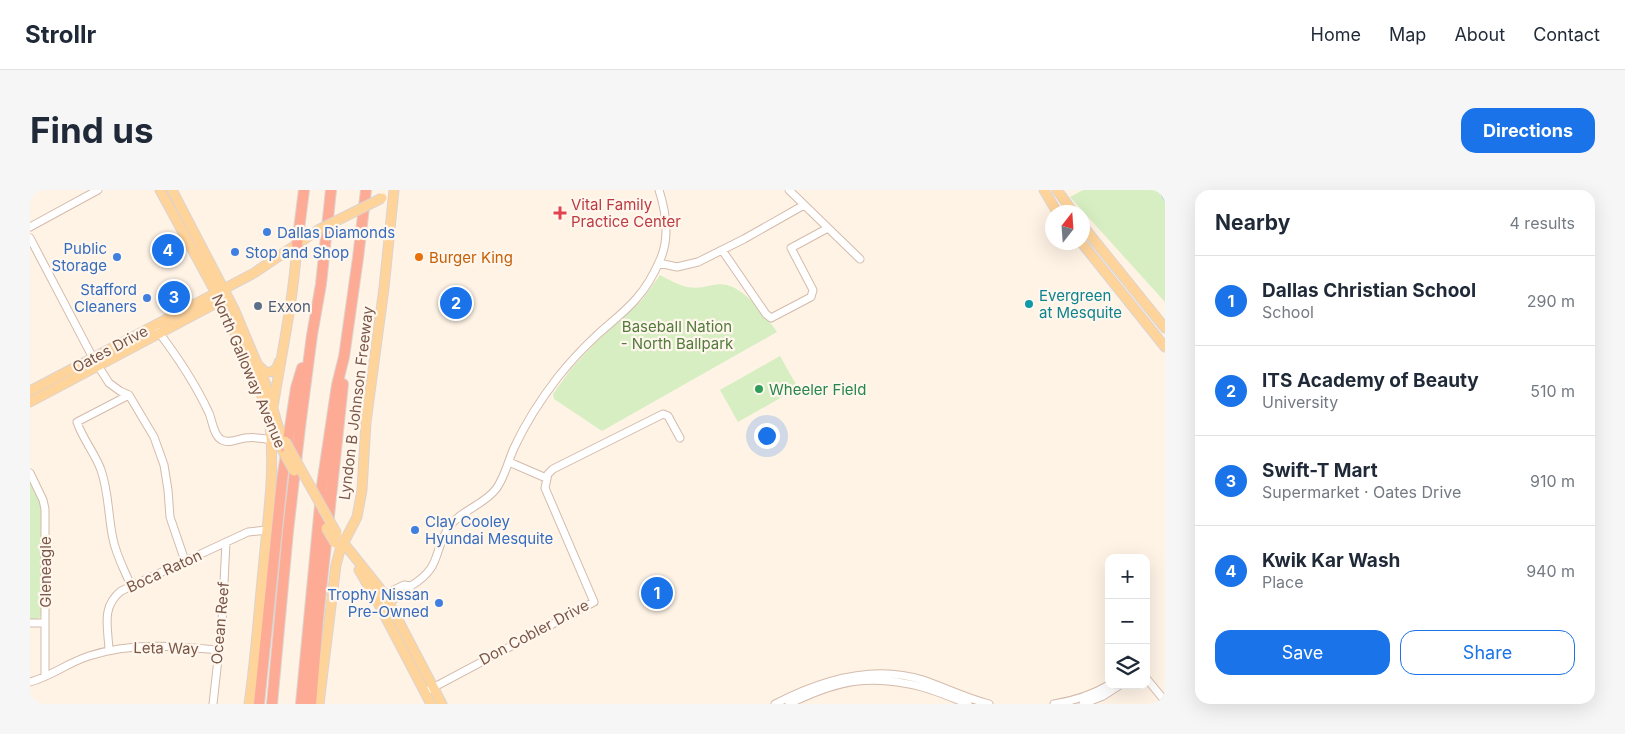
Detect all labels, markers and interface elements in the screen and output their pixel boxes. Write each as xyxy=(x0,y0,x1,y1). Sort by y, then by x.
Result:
text: Strollr xyxy=(25,20,96,49)
text: Home xyxy=(1311,24,1361,45)
text: Map xyxy=(1389,24,1426,45)
text: About xyxy=(1454,24,1505,45)
text: Contact xyxy=(1533,24,1600,45)
button: Directions xyxy=(1461,108,1595,153)
text: Find us xyxy=(30,109,154,151)
place label: Vital Family Practice Center xyxy=(571,195,681,231)
north arrow xyxy=(1045,205,1090,250)
marker: Vital Family Practice Center xyxy=(553,206,567,220)
text: Nearby xyxy=(1215,210,1290,235)
text: 4 results xyxy=(1510,213,1575,233)
place label: Dallas Diamonds xyxy=(277,223,395,242)
marker: Dallas Diamonds xyxy=(261,226,273,238)
pin: 4 xyxy=(152,231,184,269)
place label: Public Storage xyxy=(52,239,107,275)
place label: Stop and Shop xyxy=(245,243,349,262)
marker: Stop and Shop xyxy=(229,246,241,258)
place label: Burger King xyxy=(429,248,513,267)
marker: Public Storage xyxy=(111,251,123,263)
marker: Burger King xyxy=(413,251,425,263)
pin: 3 xyxy=(158,278,190,316)
text: Dallas Christian School xyxy=(1262,279,1476,302)
place label: Stafford Cleaners xyxy=(74,280,137,316)
pin: 2 xyxy=(440,284,472,322)
place label: Evergreen at Mesquite xyxy=(1039,286,1122,322)
street label: North Galloway Avenue xyxy=(208,291,290,451)
text: 1 xyxy=(1228,291,1234,311)
text: 290 m xyxy=(1527,291,1575,311)
marker: Stafford Cleaners xyxy=(141,292,153,304)
place label: Exxon xyxy=(268,297,311,316)
marker: Evergreen at Mesquite xyxy=(1023,298,1035,310)
marker: Exxon xyxy=(252,300,264,312)
text: School xyxy=(1262,302,1314,322)
street label: Lyndon B Johnson Freeway xyxy=(335,304,377,501)
park label: Baseball Nation - North Ballpark xyxy=(621,317,734,353)
street label: Oates Drive xyxy=(69,321,151,377)
text: ITS Academy of Beauty xyxy=(1262,369,1479,392)
place label: Wheeler Field xyxy=(769,380,866,399)
text: 2 xyxy=(1226,381,1236,401)
text: 510 m xyxy=(1530,381,1575,401)
marker: Wheeler Field xyxy=(753,383,765,395)
text: University xyxy=(1262,392,1338,412)
your location xyxy=(754,423,780,449)
text: Swift-T Mart xyxy=(1262,459,1378,482)
text: 3 xyxy=(1226,471,1236,491)
text: 910 m xyxy=(1530,471,1575,491)
text: Supermarket · Oates Drive xyxy=(1262,482,1461,502)
place label: Clay Cooley Hyundai Mesquite xyxy=(425,512,553,548)
marker: Clay Cooley Hyundai Mesquite xyxy=(409,524,421,536)
street label: Gleneagle xyxy=(36,536,55,608)
street label: Boca Raton xyxy=(123,545,205,597)
text: Kwik Kar Wash xyxy=(1262,549,1400,572)
map controls xyxy=(1105,554,1150,689)
button: + xyxy=(1105,554,1150,599)
text: 4 xyxy=(1226,561,1236,581)
text: 940 m xyxy=(1526,561,1575,581)
text: Place xyxy=(1262,572,1304,592)
pin: 1 xyxy=(641,574,673,612)
street label: Ocean Reef xyxy=(207,580,233,665)
place label: Trophy Nissan Pre-Owned xyxy=(327,585,429,621)
street label: Don Cobler Drive xyxy=(476,595,592,669)
marker: Trophy Nissan Pre-Owned xyxy=(433,597,445,609)
button: − xyxy=(1105,599,1150,644)
button: Save xyxy=(1215,630,1390,675)
button: Share xyxy=(1400,630,1575,675)
street label: Leta Way xyxy=(133,638,199,658)
button: layers xyxy=(1105,644,1150,689)

